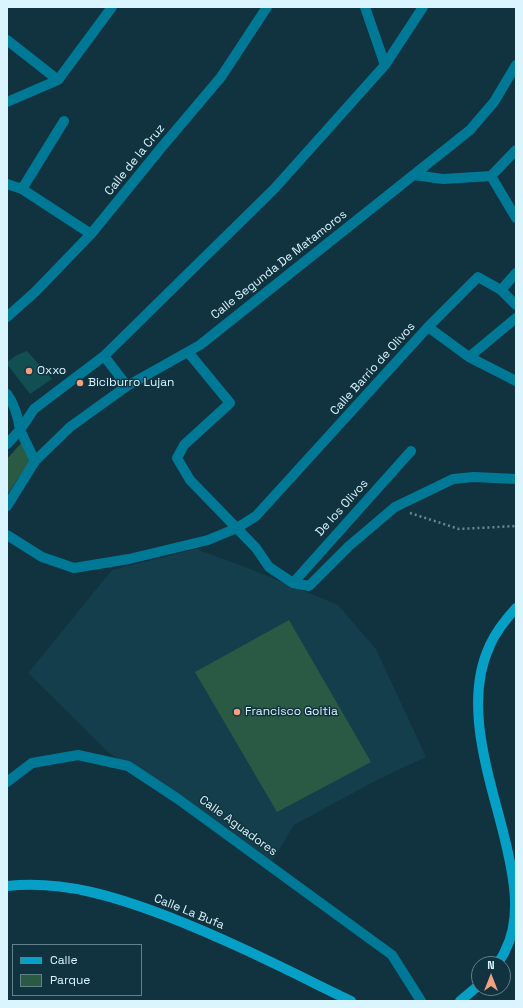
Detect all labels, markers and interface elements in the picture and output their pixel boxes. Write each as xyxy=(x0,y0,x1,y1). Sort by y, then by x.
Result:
street label: Calle de la Cruz xyxy=(102,122,168,198)
street label: Calle Segunda De Matamoros xyxy=(208,207,350,323)
street label: Calle Barrio de Olivos xyxy=(328,320,418,418)
place label: Oxxo xyxy=(37,364,66,378)
marker: Oxxo xyxy=(24,366,34,376)
place label: Biciburro Lujan xyxy=(88,376,174,390)
marker: Biciburro Lujan xyxy=(75,378,85,388)
street label: De los Olivos xyxy=(313,477,371,539)
place label: Francisco Goitia xyxy=(245,705,338,719)
marker: Francisco Goitia xyxy=(232,707,242,717)
street label: Calle Aguadores xyxy=(196,793,280,859)
street label: Calle La Bufa xyxy=(152,891,226,933)
legend xyxy=(12,944,142,996)
text: Calle xyxy=(50,952,78,968)
north arrow xyxy=(471,956,511,996)
text: N xyxy=(487,958,495,972)
text: Parque xyxy=(50,972,90,988)

